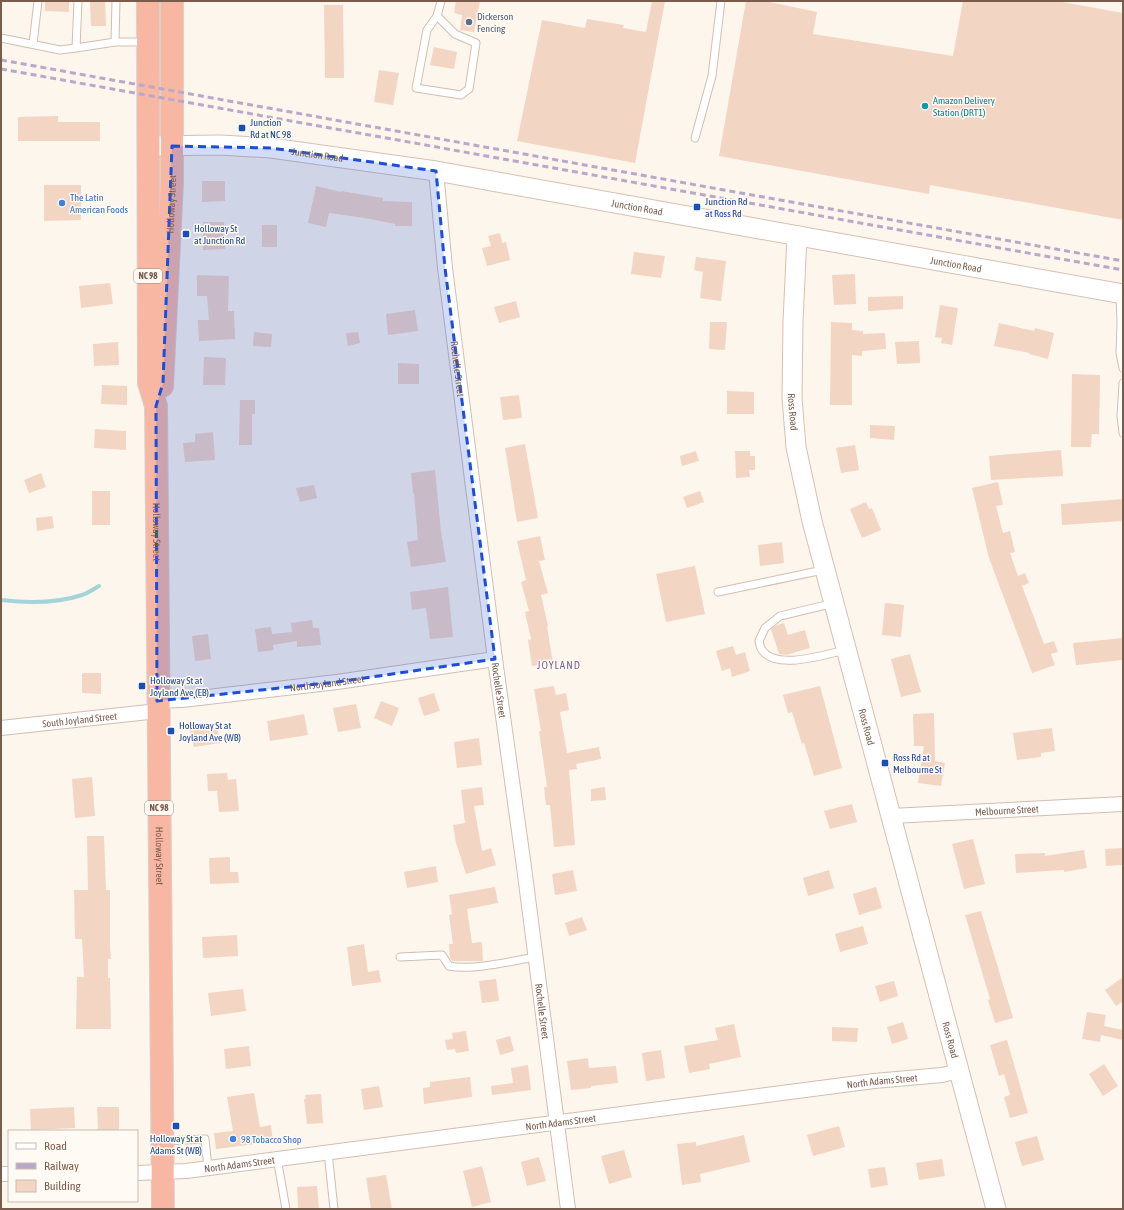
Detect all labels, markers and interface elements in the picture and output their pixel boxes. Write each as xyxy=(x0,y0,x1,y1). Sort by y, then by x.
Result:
place label: Dickerson Fencing xyxy=(477,11,514,34)
marker: Dickerson Fencing xyxy=(464,17,474,27)
place label: Amazon Delivery Station (DRT1) xyxy=(933,95,995,118)
marker: Amazon Delivery Station (DRT1) xyxy=(920,101,930,111)
place label: Junction Rd at NC 98 xyxy=(250,117,291,140)
marker: Junction Rd at NC 98 xyxy=(237,123,247,133)
street label: Junction Road xyxy=(291,146,344,164)
street label: Holloway Street xyxy=(164,175,178,234)
place label: The Latin American Foods xyxy=(70,192,128,215)
place label: Junction Rd at Ross Rd xyxy=(705,196,748,219)
marker: The Latin American Foods xyxy=(57,198,67,208)
street label: Junction Road xyxy=(611,198,664,218)
marker: Junction Rd at Ross Rd xyxy=(692,202,702,212)
place label: Holloway St at Junction Rd xyxy=(194,223,246,246)
marker: Holloway St at Junction Rd xyxy=(181,229,191,239)
street label: Junction Road xyxy=(929,255,983,275)
road number: NC 98 xyxy=(134,269,162,283)
street label: Rochelle Street xyxy=(448,340,466,397)
street label: Ross Road xyxy=(786,393,800,431)
street label: Holloway Street xyxy=(151,503,162,561)
district label: JOYLAND xyxy=(537,659,581,671)
street label: Rochelle Street xyxy=(490,662,508,719)
street label: North Joyland Street xyxy=(289,673,365,693)
place label: Holloway St at Joyland Ave (EB) xyxy=(150,675,209,698)
marker: Holloway St at Joyland Ave (EB) xyxy=(137,681,147,691)
street label: Ross Road xyxy=(856,708,877,747)
street label: South Joyland Street xyxy=(42,710,118,730)
place label: Holloway St at Joyland Ave (WB) xyxy=(179,720,241,743)
marker: Holloway St at Joyland Ave (WB) xyxy=(166,726,176,736)
place label: Ross Rd at Melbourne St xyxy=(893,752,942,775)
marker: Ross Rd at Melbourne St xyxy=(880,758,890,768)
road number: NC 98 xyxy=(145,801,173,815)
street label: Melbourne Street xyxy=(975,803,1039,818)
street label: Holloway Street xyxy=(154,827,165,885)
street label: Rochelle Street xyxy=(533,983,551,1040)
street label: Ross Road xyxy=(940,1021,960,1060)
street label: North Adams Street xyxy=(846,1072,918,1091)
street label: North Adams Street xyxy=(525,1112,597,1133)
marker: Holloway St at Adams St (WB) xyxy=(171,1121,181,1131)
legend xyxy=(8,1130,138,1202)
place label: Holloway St at Adams St (WB) xyxy=(150,1133,202,1156)
marker: 98 Tobacco Shop xyxy=(228,1134,238,1144)
place label: 98 Tobacco Shop xyxy=(241,1134,302,1145)
text: Road xyxy=(44,1139,67,1153)
street label: North Adams Street xyxy=(204,1154,276,1175)
text: Railway xyxy=(44,1159,79,1173)
text: Building xyxy=(44,1179,82,1193)

